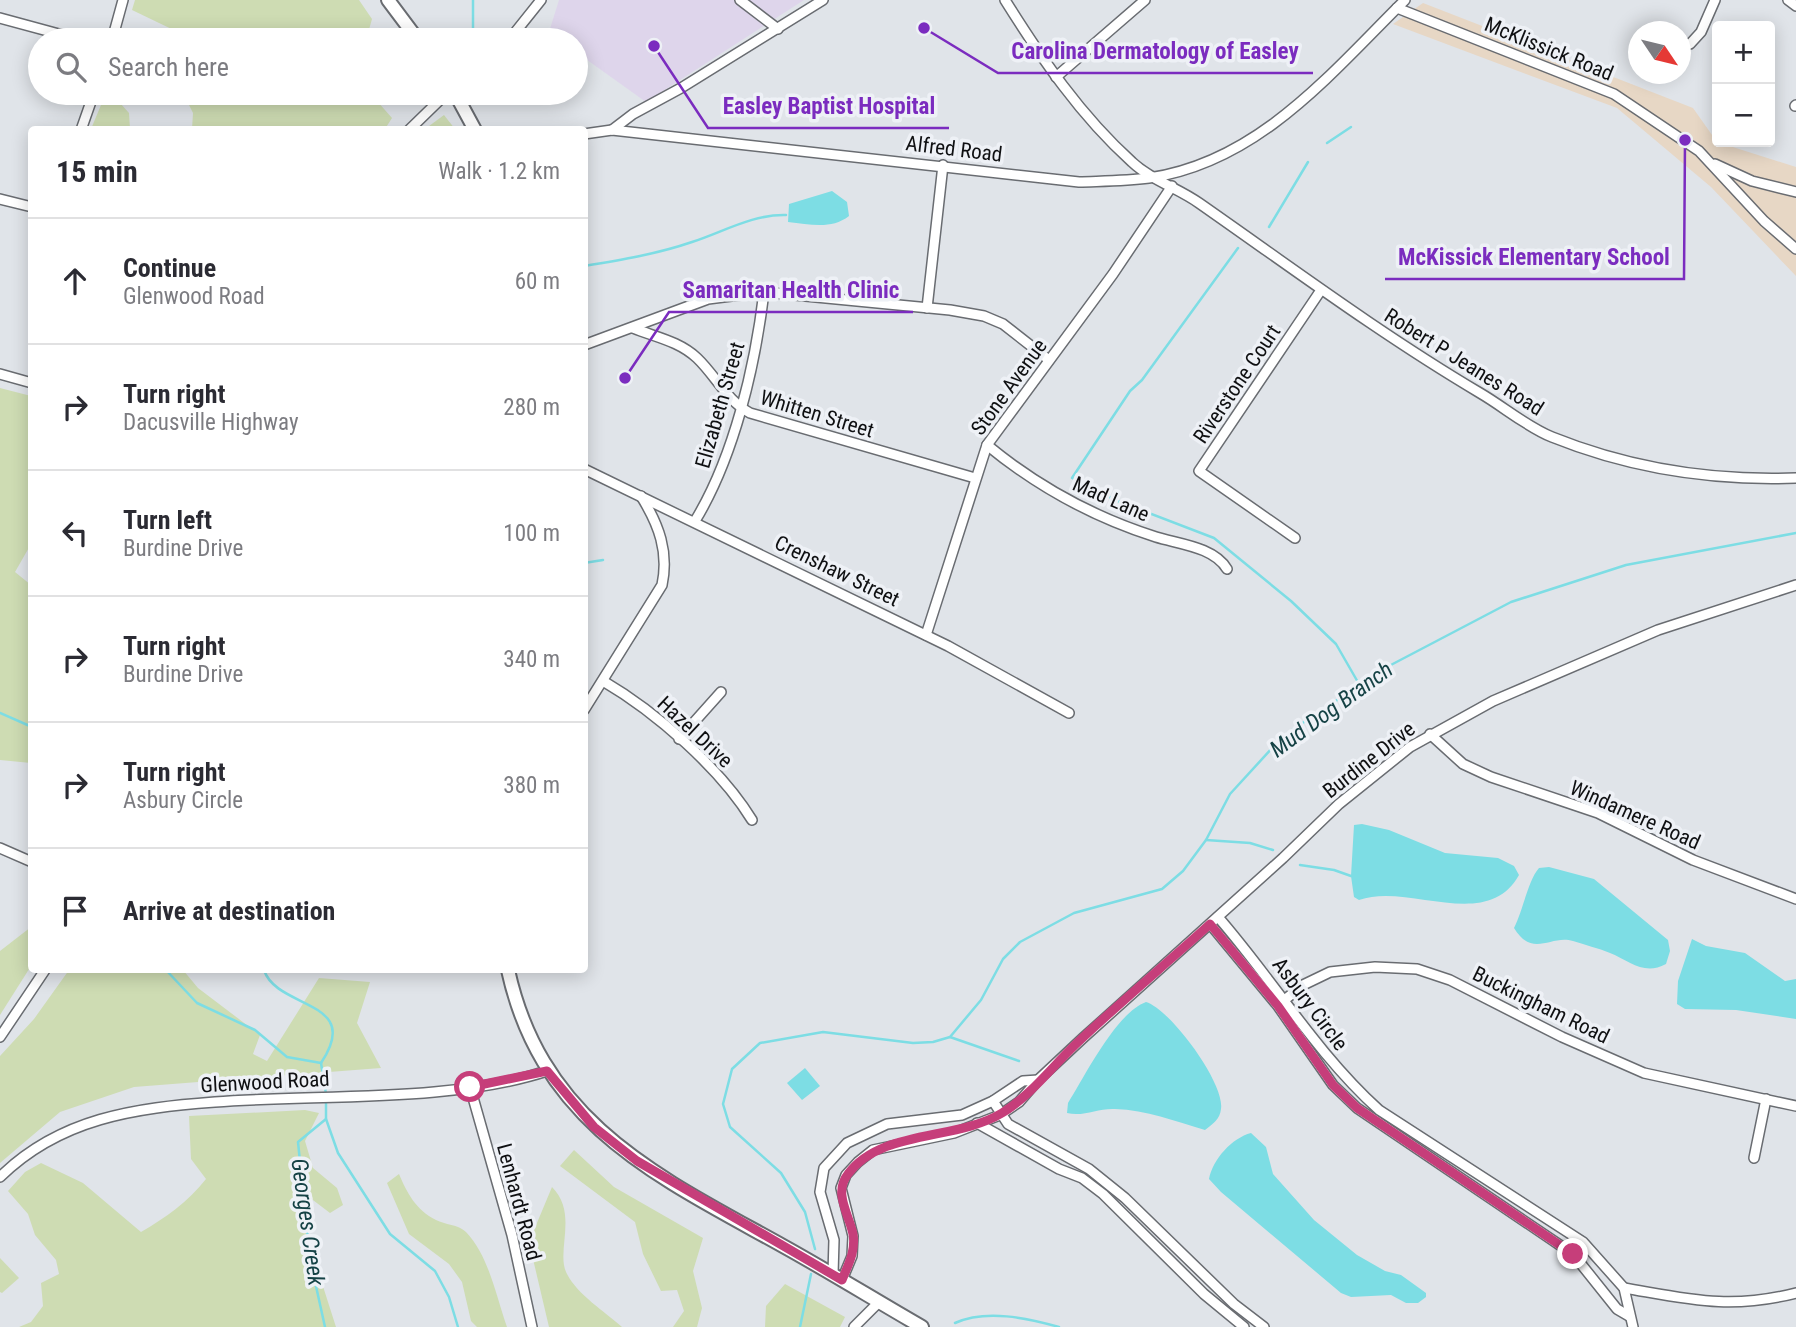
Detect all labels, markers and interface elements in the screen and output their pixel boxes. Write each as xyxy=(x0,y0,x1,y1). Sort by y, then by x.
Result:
street label: McKlissick Road xyxy=(1481,12,1617,86)
north arrow xyxy=(1628,21,1691,84)
map controls xyxy=(1712,21,1775,147)
button: + xyxy=(1712,21,1775,84)
search box xyxy=(28,28,588,105)
callout: Carolina Dermatology of Easley xyxy=(998,29,1313,73)
text: Carolina Dermatology of Easley xyxy=(1011,38,1299,65)
icon: search xyxy=(52,48,90,86)
text: Search here xyxy=(108,52,229,82)
callout: Easley Baptist Hospital xyxy=(708,84,949,128)
button: − xyxy=(1712,84,1775,147)
text: Easley Baptist Hospital xyxy=(723,93,935,120)
street label: Alfred Road xyxy=(904,131,1004,167)
text: 15 min xyxy=(56,154,138,189)
text: Walk · 1.2 km xyxy=(438,158,560,185)
callout: McKissick Elementary School xyxy=(1385,235,1684,279)
text: McKissick Elementary School xyxy=(1398,244,1670,271)
text: Continue xyxy=(123,253,216,283)
icon: ahead xyxy=(56,262,94,300)
text: 60 m xyxy=(515,268,560,295)
callout: Samaritan Health Clinic xyxy=(669,268,913,312)
text: Samaritan Health Clinic xyxy=(683,277,899,304)
text: Glenwood Road xyxy=(123,283,265,310)
street label: Robert P Jeanes Road xyxy=(1380,303,1548,421)
street label: Riverstone Court xyxy=(1189,320,1285,448)
street label: Stone Avenue xyxy=(966,334,1052,440)
street label: Elizabeth Street xyxy=(691,339,749,471)
text: Turn right xyxy=(123,379,225,409)
street label: Whitten Street xyxy=(757,385,877,443)
icon: right xyxy=(56,388,94,426)
text: 280 m xyxy=(503,394,560,421)
text: Dacusville Highway xyxy=(123,409,298,436)
street label: Mad Lane xyxy=(1069,472,1153,527)
text: Turn left xyxy=(123,505,212,535)
icon: left xyxy=(56,514,94,552)
text: 100 m xyxy=(503,520,560,547)
street label: Crenshaw Street xyxy=(771,530,903,612)
text: Burdine Drive xyxy=(123,535,243,562)
text: Turn right xyxy=(123,631,225,661)
icon: right xyxy=(56,640,94,678)
text: 340 m xyxy=(503,646,560,673)
water label: Mud Dog Branch xyxy=(1265,656,1398,763)
text: Burdine Drive xyxy=(123,661,243,688)
street label: Hazel Drive xyxy=(653,691,737,773)
street label: Burdine Drive xyxy=(1318,717,1420,803)
text: Turn right xyxy=(123,757,225,787)
icon: right xyxy=(56,766,94,804)
text: 380 m xyxy=(503,772,560,799)
street label: Windamere Road xyxy=(1566,776,1704,854)
text: Asbury Circle xyxy=(123,787,243,814)
icon: arrive xyxy=(56,892,94,930)
text: Arrive at destination xyxy=(123,896,335,926)
street label: Asbury Circle xyxy=(1267,953,1353,1055)
street label: Buckingham Road xyxy=(1469,962,1613,1048)
street label: Glenwood Road xyxy=(200,1067,330,1097)
route start xyxy=(454,1071,485,1102)
street label: Lenhardt Road xyxy=(492,1141,546,1263)
water label: Georges Creek xyxy=(285,1157,330,1288)
route end xyxy=(1557,1238,1588,1269)

